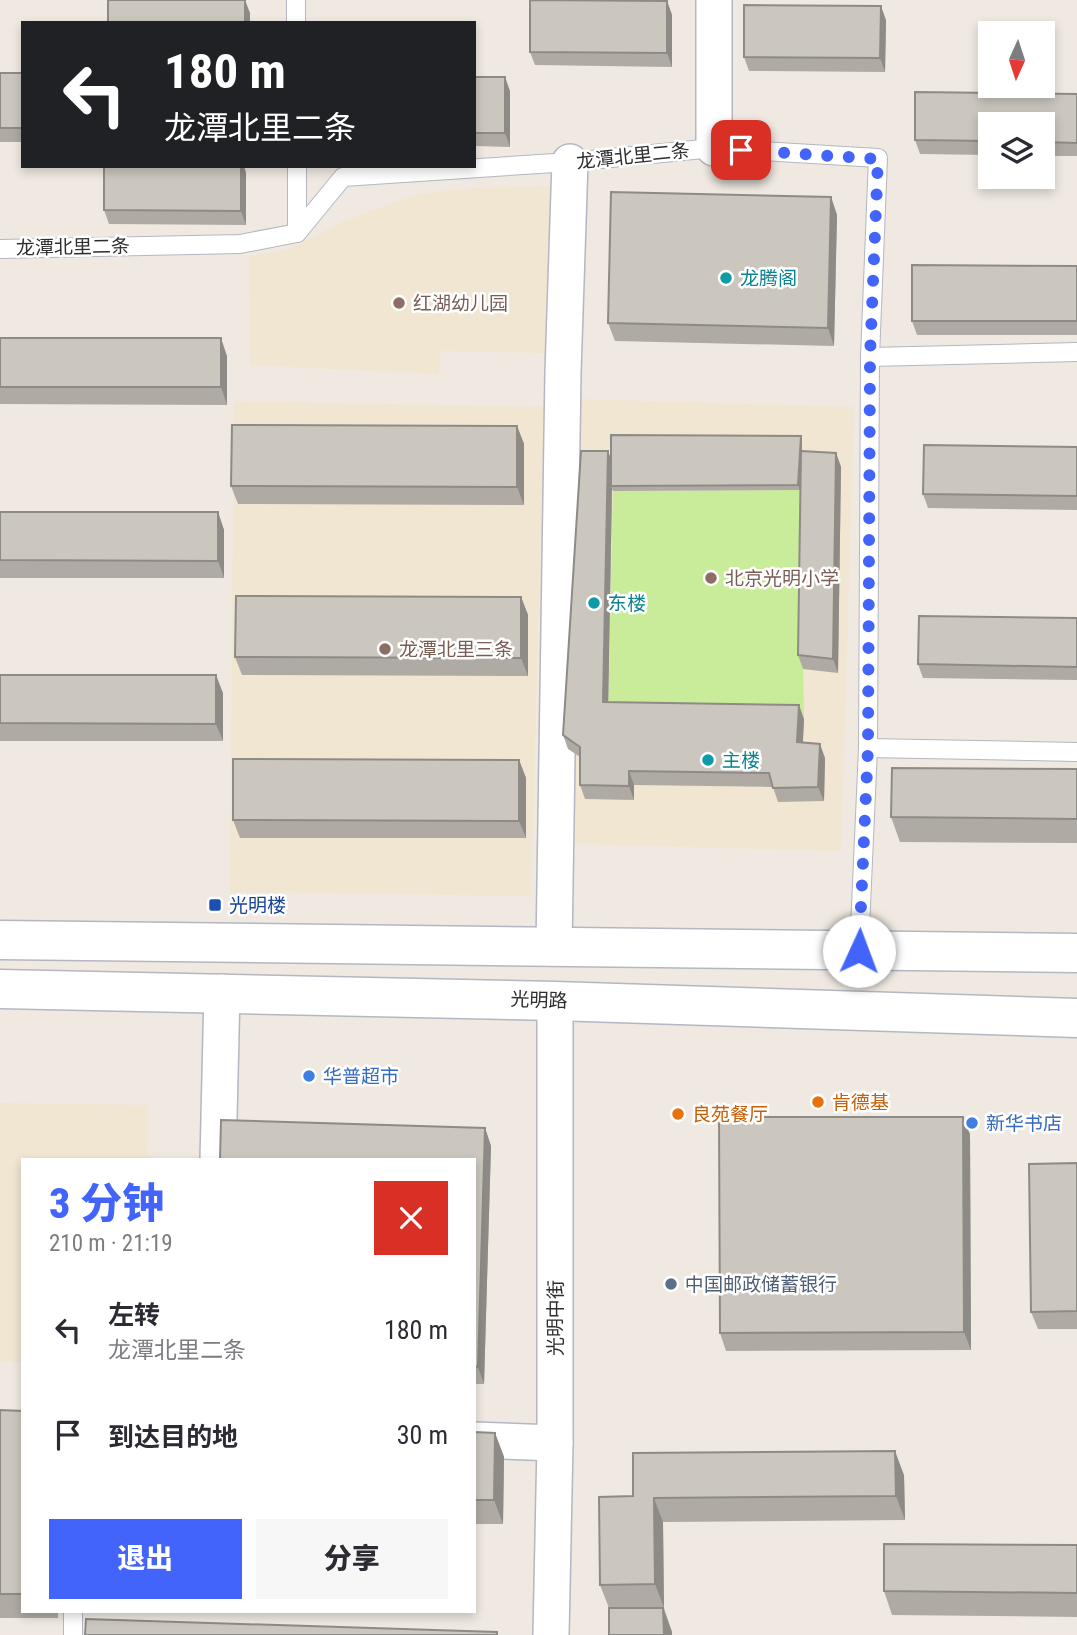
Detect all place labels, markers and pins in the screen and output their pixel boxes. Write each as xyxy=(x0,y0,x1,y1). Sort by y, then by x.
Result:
pin xyxy=(711,120,771,180)
place label: 龙腾阁 xyxy=(740,267,797,290)
marker: 龙腾阁 xyxy=(718,270,734,286)
place label: 红湖幼儿园 xyxy=(413,292,508,315)
marker: 红湖幼儿园 xyxy=(391,295,407,311)
place label: 北京光明小学 xyxy=(725,567,839,590)
marker: 北京光明小学 xyxy=(703,570,719,586)
place label: 东楼 xyxy=(608,592,646,615)
marker: 东楼 xyxy=(586,595,602,611)
place label: 龙潭北里三条 xyxy=(399,638,513,661)
marker: 龙潭北里三条 xyxy=(377,641,393,657)
place label: 主楼 xyxy=(722,749,760,772)
marker: 主楼 xyxy=(700,752,716,768)
place label: 光明楼 xyxy=(229,894,286,917)
marker: 光明楼 xyxy=(207,897,223,913)
place label: 华普超市 xyxy=(323,1065,399,1088)
marker: 华普超市 xyxy=(301,1068,317,1084)
place label: 肯德基 xyxy=(832,1091,889,1114)
marker: 肯德基 xyxy=(810,1094,826,1110)
place label: 良苑餐厅 xyxy=(692,1103,768,1126)
marker: 良苑餐厅 xyxy=(670,1106,686,1122)
place label: 新华书店 xyxy=(986,1112,1062,1135)
marker: 新华书店 xyxy=(964,1115,980,1131)
place label: 中国邮政储蓄银行 xyxy=(685,1273,837,1296)
marker: 中国邮政储蓄银行 xyxy=(663,1276,679,1292)

